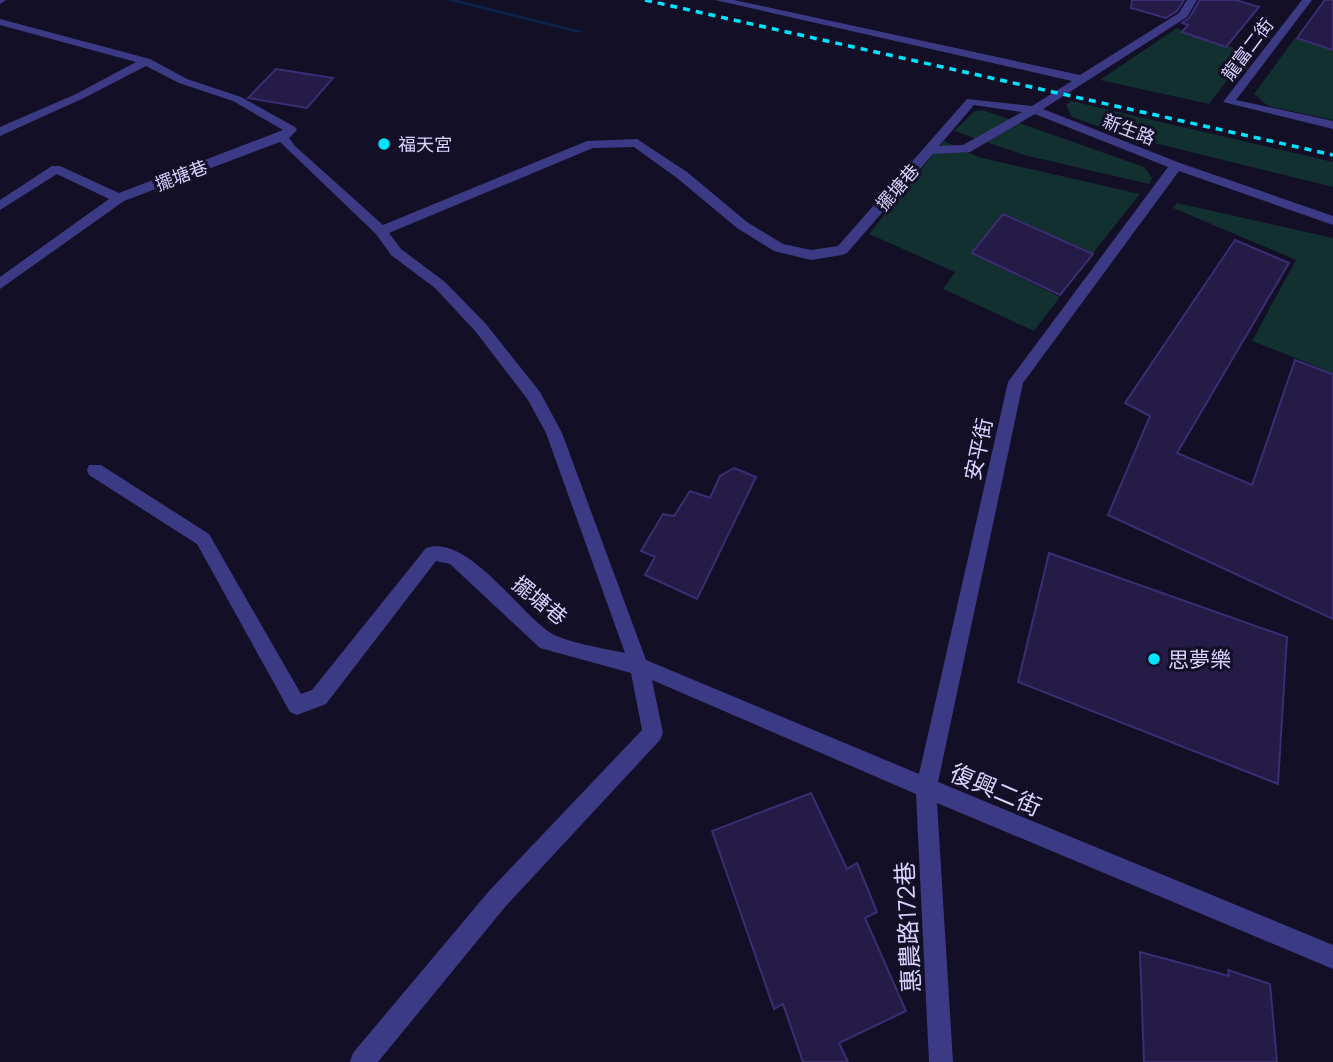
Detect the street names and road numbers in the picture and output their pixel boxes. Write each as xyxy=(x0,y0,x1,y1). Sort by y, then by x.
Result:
street label: 龍富二街 xyxy=(1216,13,1278,85)
street label: 新生路 xyxy=(1099,108,1159,150)
street label: 擺塘巷 xyxy=(151,154,211,196)
street label: 擺塘巷 xyxy=(870,159,924,215)
street label: 安平街 xyxy=(958,415,998,483)
street label: 擺塘巷 xyxy=(507,569,573,631)
street label: 復興二街 xyxy=(945,755,1047,823)
street label: 惠農路172巷 xyxy=(887,861,927,993)

